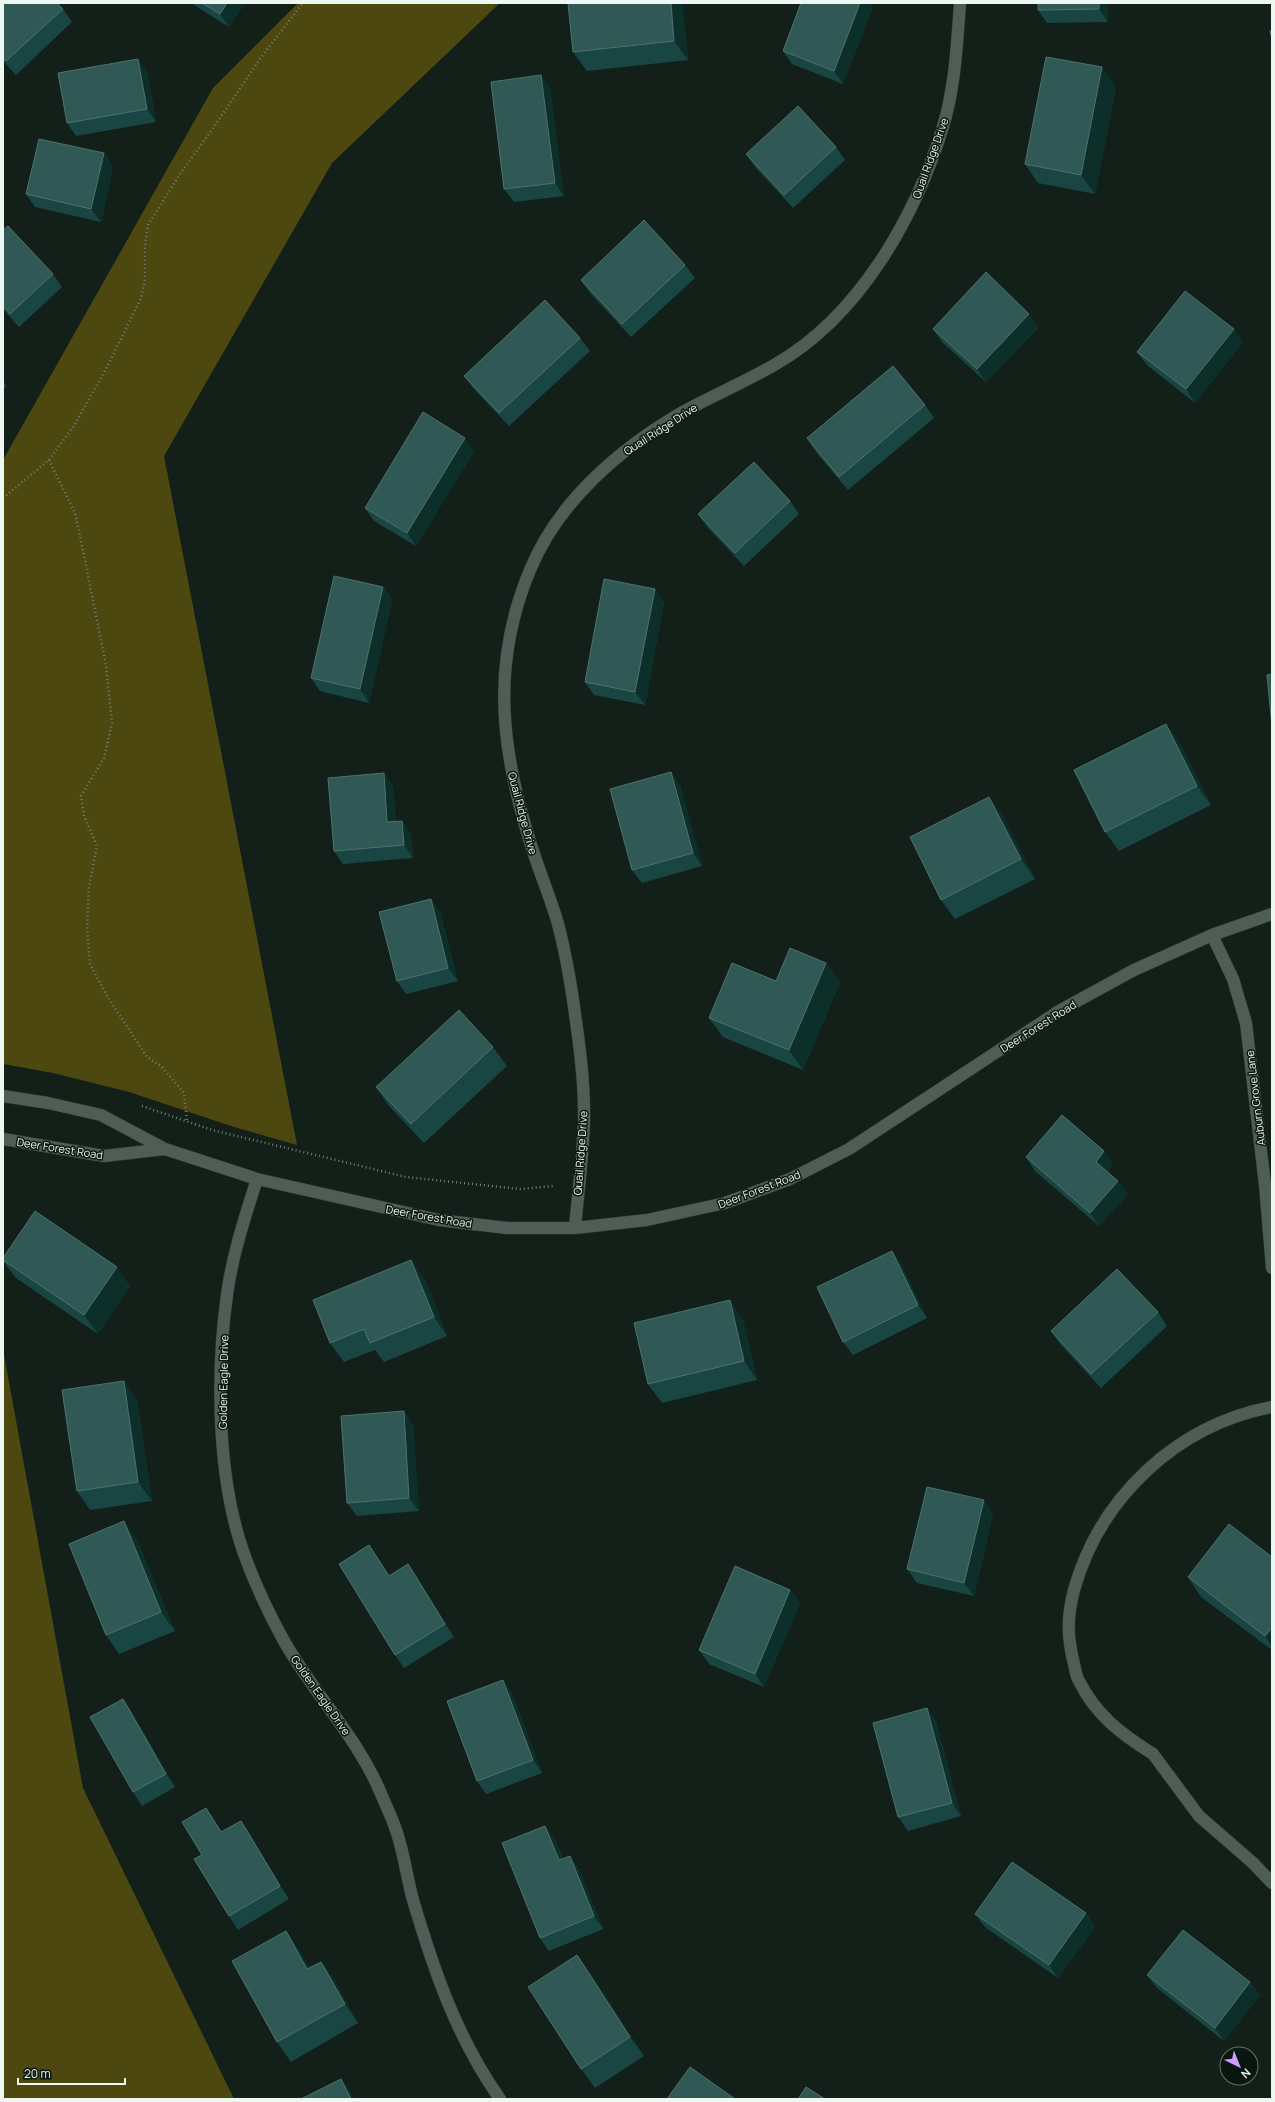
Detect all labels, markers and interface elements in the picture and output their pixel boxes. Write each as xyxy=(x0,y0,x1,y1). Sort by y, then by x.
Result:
street label: Quail Ridge Drive xyxy=(908,115,952,200)
street label: Quail Ridge Drive xyxy=(620,399,700,458)
street label: Quail Ridge Drive xyxy=(505,770,541,856)
street label: Deer Forest Road xyxy=(997,997,1079,1055)
street label: Auburn Grove Lane xyxy=(1242,1049,1268,1146)
street label: Quail Ridge Drive xyxy=(570,1110,590,1196)
street label: Deer Forest Road xyxy=(16,1134,104,1162)
street label: Deer Forest Road xyxy=(716,1166,802,1212)
street label: Deer Forest Road xyxy=(385,1201,473,1231)
street label: Golden Eagle Drive xyxy=(215,1334,231,1429)
street label: Golden Eagle Drive xyxy=(288,1652,354,1738)
north arrow xyxy=(1219,2046,1259,2086)
scale bar xyxy=(18,2060,125,2086)
text: 20 m xyxy=(24,2065,51,2082)
text: N xyxy=(1238,2065,1254,2082)

